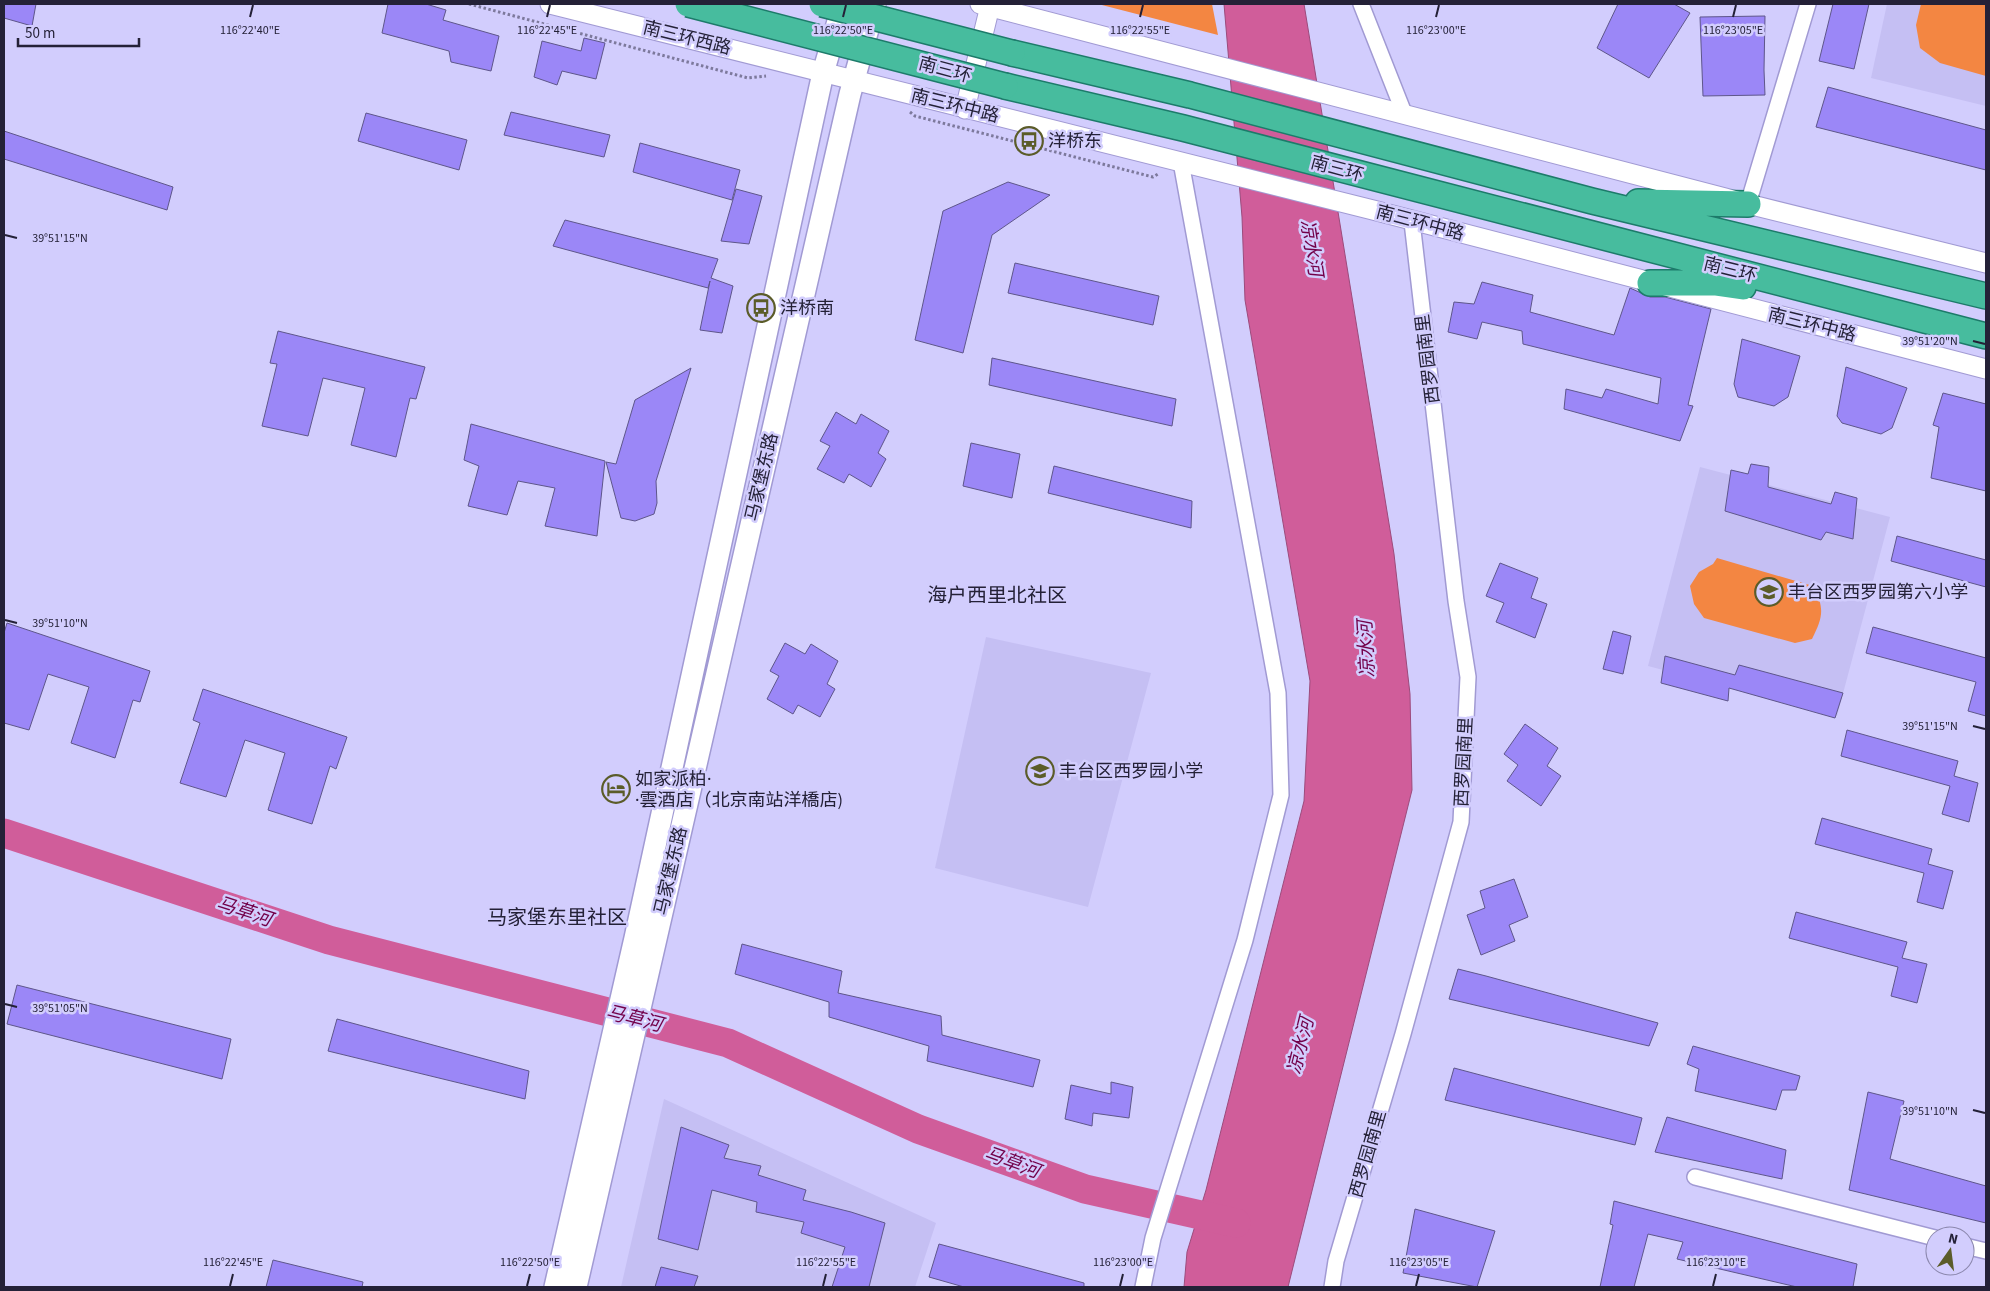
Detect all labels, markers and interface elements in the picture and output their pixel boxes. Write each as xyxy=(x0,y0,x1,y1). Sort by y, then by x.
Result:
scale bar xyxy=(18,15,139,47)
street label: 南三环西路 xyxy=(640,15,734,61)
text: 116°22'40"E xyxy=(220,22,280,39)
text: 116°22'45"E xyxy=(517,22,577,39)
text: 116°22'50"E xyxy=(813,22,873,39)
text: 116°22'55"E xyxy=(1110,22,1170,39)
text: 116°23'00"E xyxy=(1406,22,1466,39)
text: 116°23'05"E xyxy=(1703,22,1763,39)
text: 50 m xyxy=(25,23,55,44)
street label: 南三环 xyxy=(916,51,974,89)
street label: 南三环中路 xyxy=(908,83,1002,129)
bus stop icon: 洋桥东 xyxy=(1014,126,1044,156)
place label: 洋桥东 xyxy=(1048,129,1102,154)
street label: 南三环 xyxy=(1308,150,1366,188)
street label: 南三环中路 xyxy=(1373,199,1467,247)
water label: 凉水河 xyxy=(1293,218,1329,282)
text: 39°51'15"N xyxy=(32,230,88,247)
street label: 南三环 xyxy=(1701,251,1759,289)
bus stop icon: 洋桥南 xyxy=(746,293,776,323)
place label: 洋桥南 xyxy=(780,296,834,321)
street label: 南三环中路 xyxy=(1765,302,1859,348)
street label: 西罗园南里 xyxy=(1410,313,1446,405)
text: 39°51'20"N xyxy=(1902,333,1958,350)
street label: 马家堡东路 xyxy=(740,430,784,524)
school or university icon: 丰台区西罗园第六小学 xyxy=(1754,577,1784,607)
place label: 丰台区西罗园第六小学 xyxy=(1788,580,1968,605)
district label: 海户西里北社区 xyxy=(927,582,1067,610)
text: 39°51'10"N xyxy=(32,615,88,632)
water label: 凉水河 xyxy=(1352,616,1382,678)
street label: 西罗园南里 xyxy=(1449,716,1479,808)
text: 39°51'15"N xyxy=(1902,718,1958,735)
school or university icon: 丰台区西罗园小学 xyxy=(1025,756,1055,786)
place label: 丰台区西罗园小学 xyxy=(1059,759,1203,784)
place label: 如家派柏· ·雲酒店（北京南站洋橋店) xyxy=(635,767,843,813)
hotel icon: 如家派柏· ·雲酒店（北京南站洋橋店) xyxy=(601,774,631,804)
street label: 马家堡东路 xyxy=(649,824,693,918)
water label: 马草河 xyxy=(213,890,279,935)
district label: 马家堡东里社区 xyxy=(487,904,627,932)
water label: 马草河 xyxy=(603,999,669,1040)
text: 39°51'05"N xyxy=(32,1000,88,1017)
water label: 凉水河 xyxy=(1281,1011,1322,1077)
text: 39°51'10"N xyxy=(1902,1103,1958,1120)
street label: 西罗园南里 xyxy=(1344,1107,1392,1201)
water label: 马草河 xyxy=(981,1141,1047,1187)
north arrow xyxy=(1925,1226,1975,1276)
text: N xyxy=(1946,1229,1960,1250)
text: 116°22'45"E xyxy=(203,1254,263,1271)
text: 116°22'50"E xyxy=(500,1254,560,1271)
text: 116°22'55"E xyxy=(796,1254,856,1271)
text: 116°23'00"E xyxy=(1093,1254,1153,1271)
text: 116°23'05"E xyxy=(1389,1254,1449,1271)
text: 116°23'10"E xyxy=(1686,1254,1746,1271)

